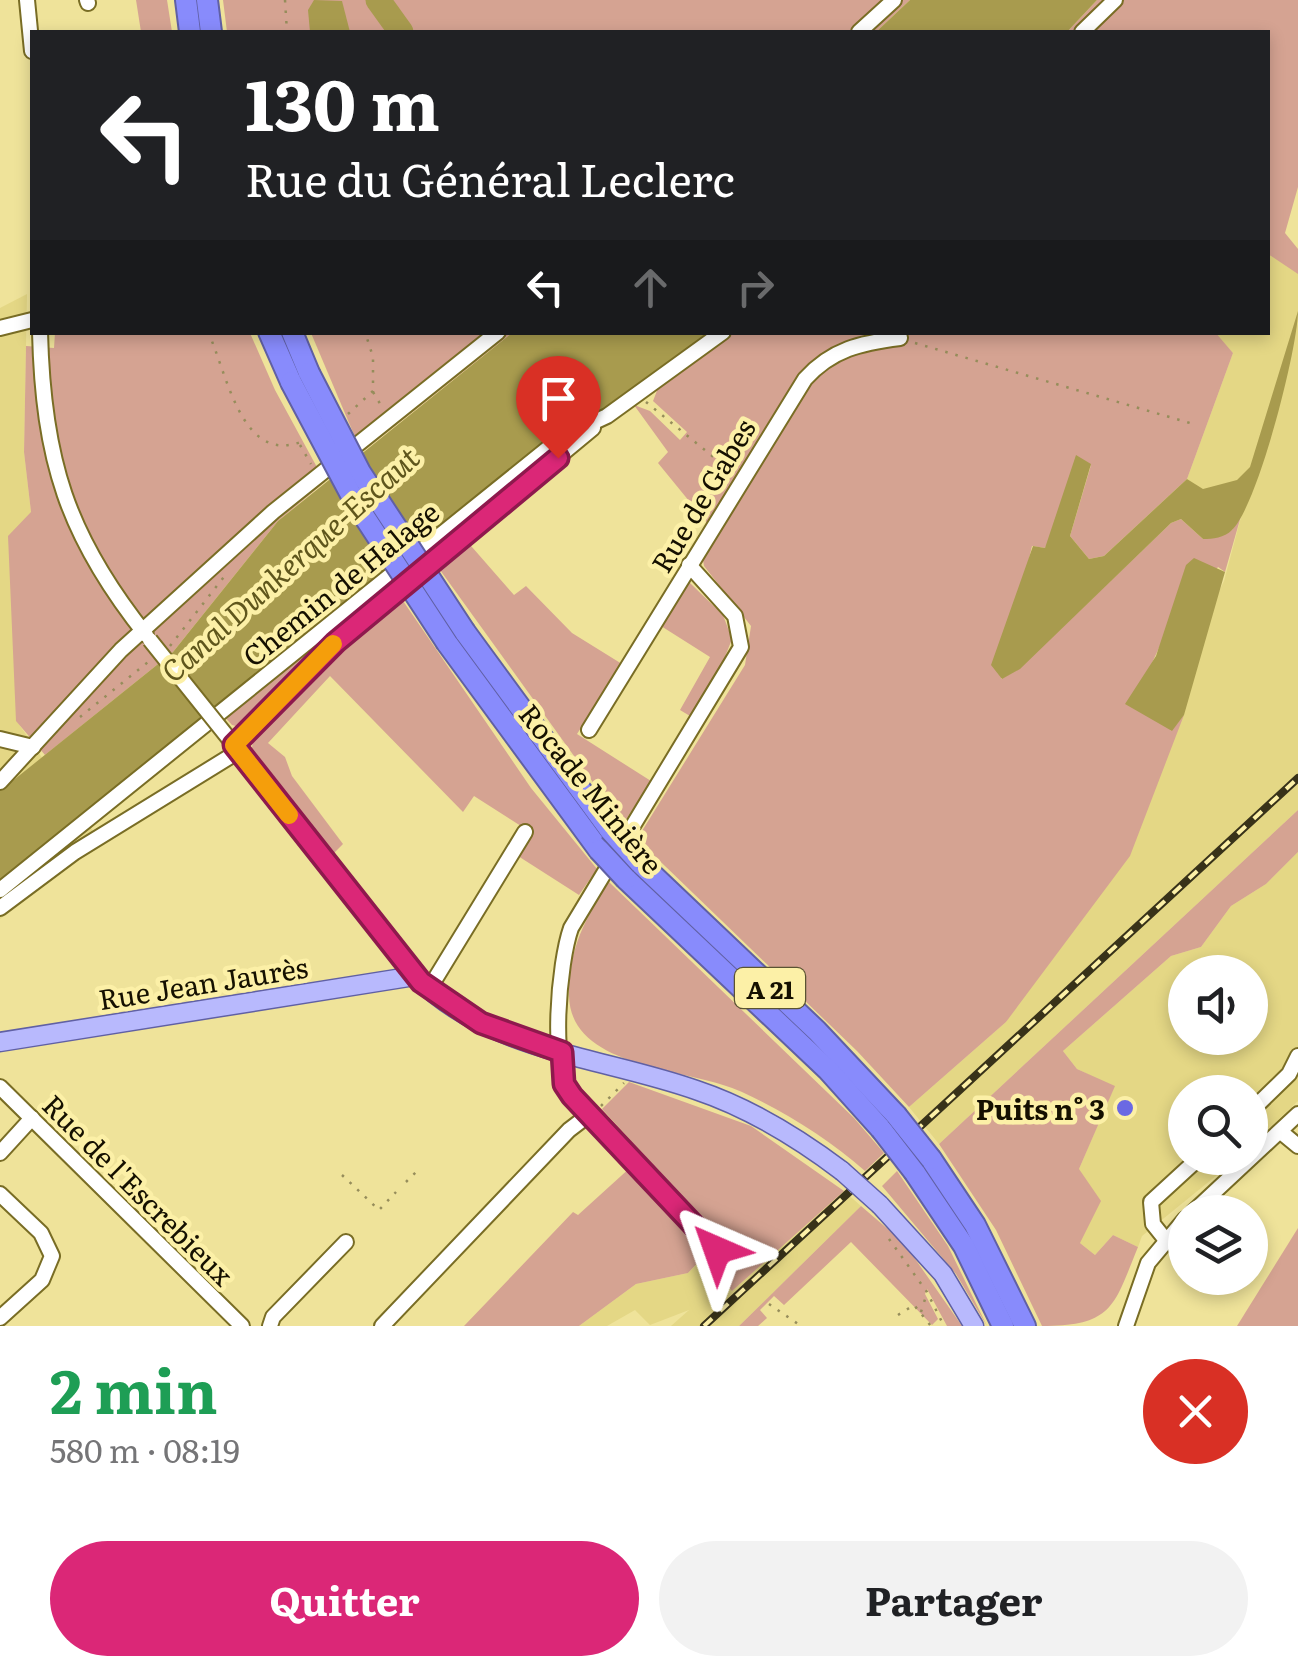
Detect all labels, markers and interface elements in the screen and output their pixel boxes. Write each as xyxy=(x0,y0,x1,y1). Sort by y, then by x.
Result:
text: 130 m xyxy=(245,49,440,153)
icon: left xyxy=(80,70,210,200)
text: Rue du Général Leclerc xyxy=(245,144,735,211)
icon: left xyxy=(518,260,573,315)
icon: ahead xyxy=(623,260,678,315)
icon: right xyxy=(728,260,783,315)
pin xyxy=(516,356,601,459)
icon: arrive xyxy=(531,371,586,426)
street label: Rue de Gabes xyxy=(639,410,765,580)
water label: Canal Dunkerque-Escaut xyxy=(150,435,428,691)
street label: Chemin de Halage xyxy=(233,490,447,676)
street label: Rocade Minière xyxy=(510,694,674,882)
street label: Rue Jean Jaurès xyxy=(95,945,311,1019)
map controls xyxy=(1168,955,1268,1295)
button: sound xyxy=(1168,955,1268,1055)
road number: A 21 xyxy=(735,968,805,1008)
button: search xyxy=(1168,1075,1268,1175)
street label: Rue de l'Escrebieux xyxy=(34,1084,244,1294)
place label: Puits n° 3 xyxy=(976,1087,1105,1129)
marker: Puits n° 3 xyxy=(1114,1097,1136,1119)
button: layers xyxy=(1168,1195,1268,1295)
position arrow xyxy=(665,1198,769,1302)
text: 2 min xyxy=(50,1343,218,1432)
button: close xyxy=(1143,1359,1248,1464)
text: 580 m · 08:19 xyxy=(50,1425,240,1473)
button: Quitter xyxy=(50,1541,639,1656)
button: Partager xyxy=(659,1541,1248,1656)

